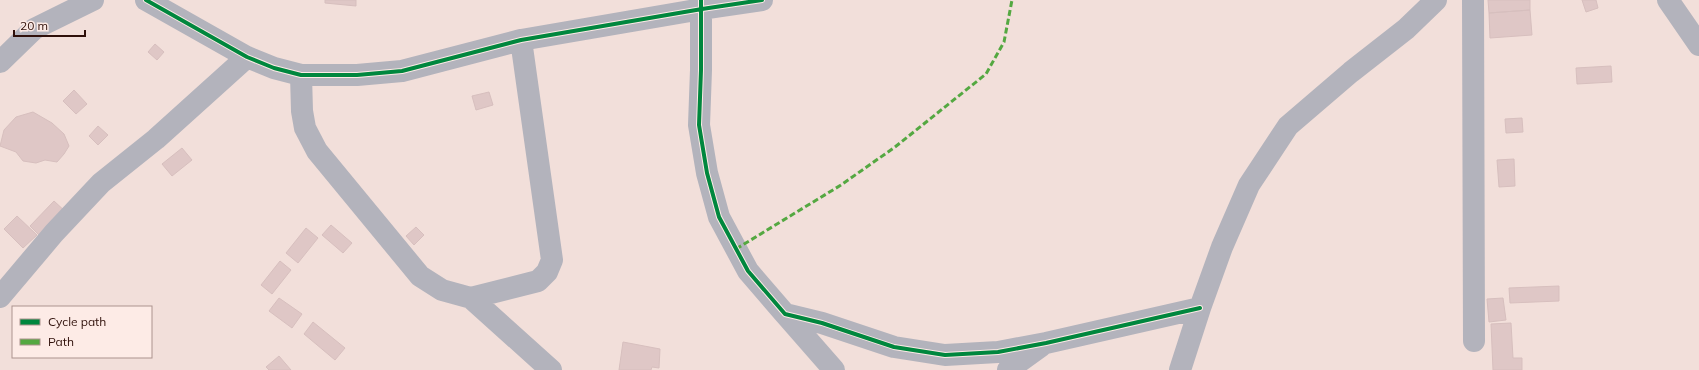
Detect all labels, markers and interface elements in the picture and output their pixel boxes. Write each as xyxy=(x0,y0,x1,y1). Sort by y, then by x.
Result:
scale bar xyxy=(14,12,85,38)
text: 20 m xyxy=(20,18,48,33)
legend xyxy=(12,306,152,358)
text: Cycle path xyxy=(48,314,106,329)
text: Path xyxy=(48,334,74,349)

